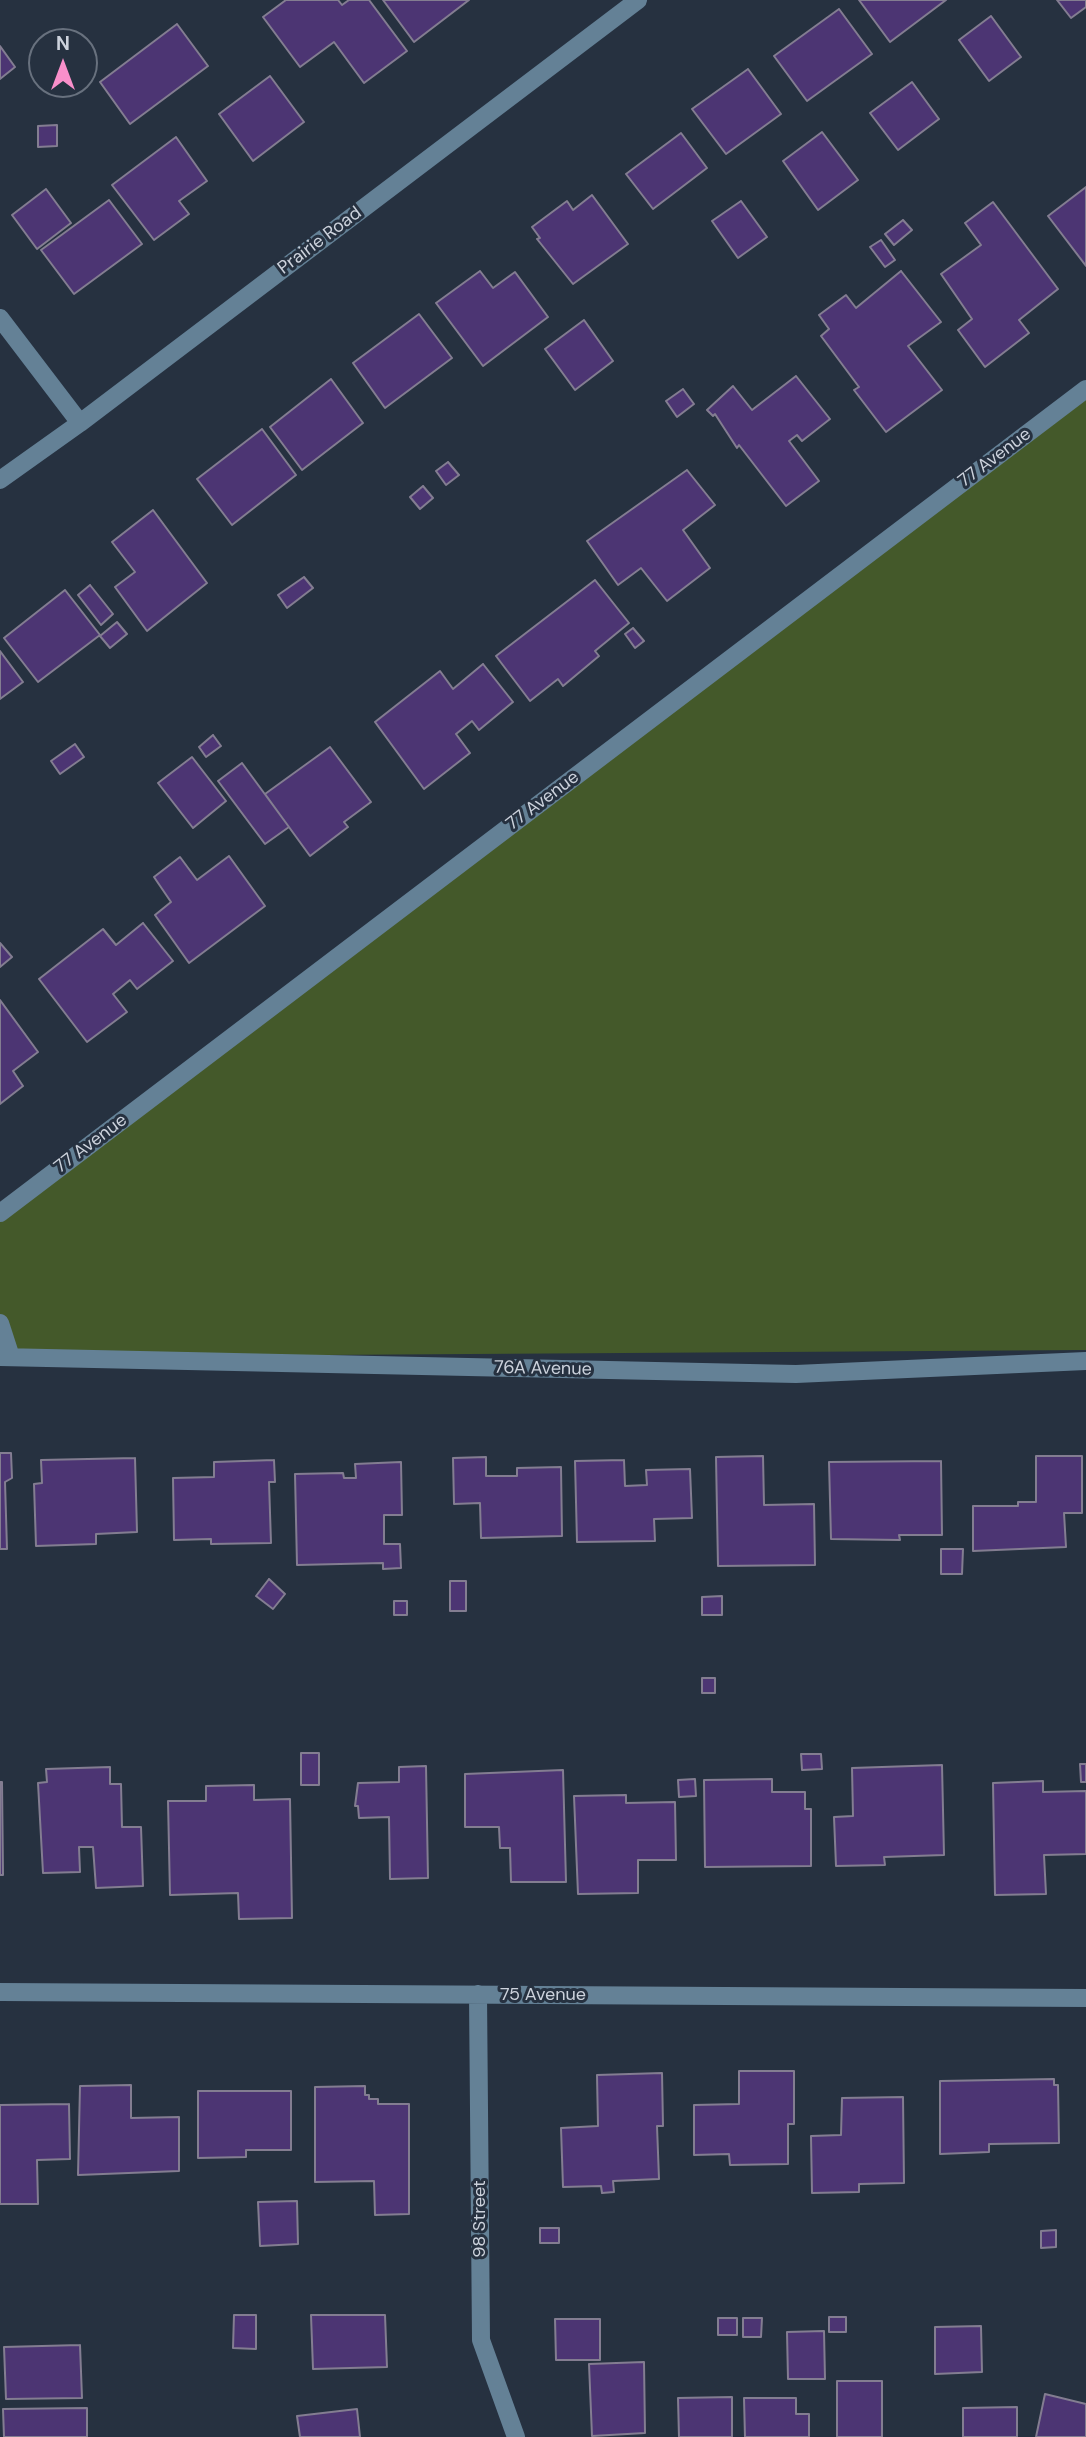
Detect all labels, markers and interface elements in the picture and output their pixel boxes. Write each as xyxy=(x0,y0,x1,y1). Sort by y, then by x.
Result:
north arrow xyxy=(28,28,98,98)
text: N xyxy=(56,31,70,56)
street label: Prairie Road xyxy=(274,203,366,279)
street label: 77 Avenue xyxy=(954,424,1036,492)
street label: 77 Avenue xyxy=(502,767,584,835)
street label: 77 Avenue xyxy=(50,1110,132,1178)
street label: 76A Avenue xyxy=(494,1357,592,1381)
street label: 75 Avenue xyxy=(500,1984,586,2006)
street label: 98 Street xyxy=(469,2180,491,2258)

